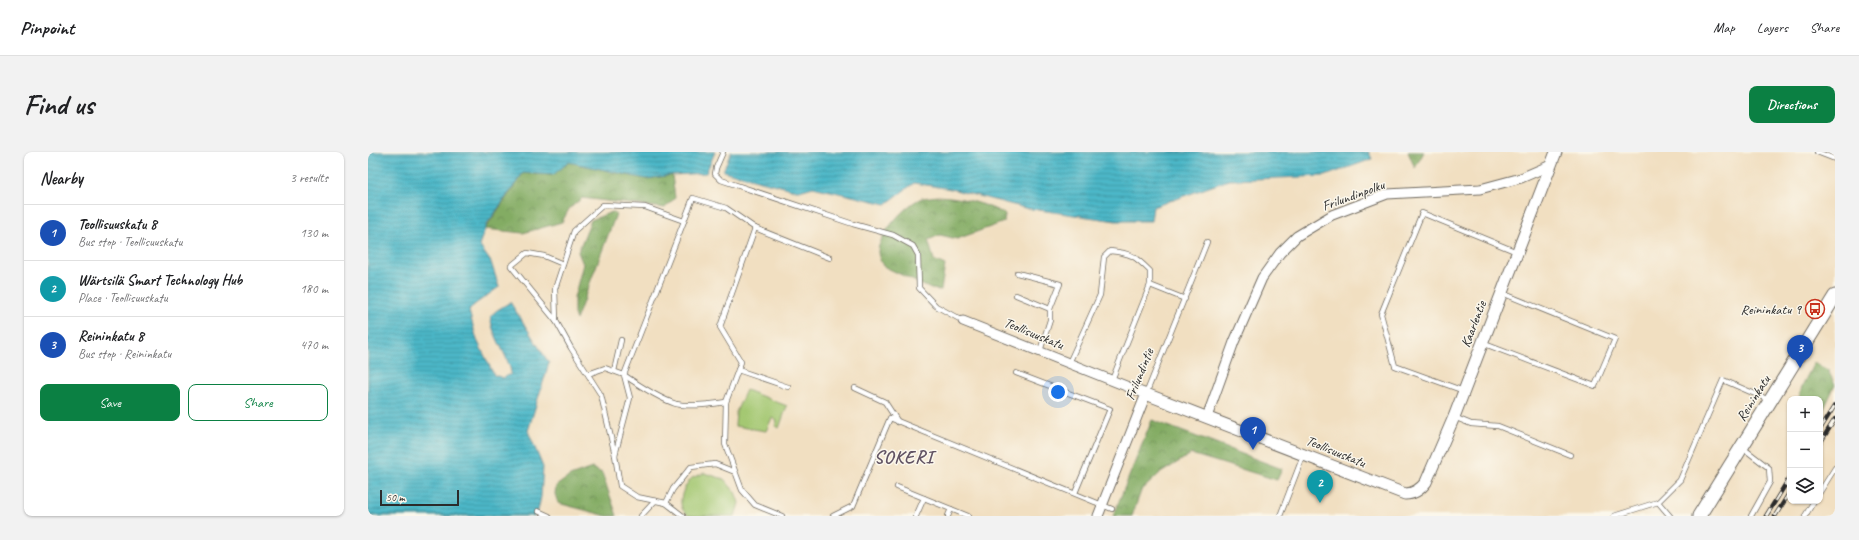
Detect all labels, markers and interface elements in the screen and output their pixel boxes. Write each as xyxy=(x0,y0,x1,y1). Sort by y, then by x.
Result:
text: Pinpoint xyxy=(20,16,74,40)
text: Map xyxy=(1713,19,1735,36)
text: Layers xyxy=(1757,19,1788,36)
text: Share xyxy=(1810,19,1839,36)
button: Directions xyxy=(1749,86,1835,123)
text: Find us xyxy=(24,87,94,122)
text: Nearby xyxy=(40,168,83,189)
text: 3 results xyxy=(290,170,328,186)
street label: Frilundinpolku xyxy=(1320,176,1387,215)
text: Teollisuuskatu 8 xyxy=(78,215,157,234)
text: 1 xyxy=(50,225,56,241)
text: 130 m xyxy=(300,225,328,241)
text: Bus stop · Teollisuuskatu xyxy=(78,234,182,250)
text: Wärtsilä Smart Technology Hub xyxy=(78,271,242,290)
text: 2 xyxy=(50,281,56,297)
text: 180 m xyxy=(300,281,328,297)
text: Place · Teollisuuskatu xyxy=(78,290,168,306)
street label: Kaarlentie xyxy=(1457,297,1491,350)
bus stop icon: Reininkatu 9 xyxy=(1804,298,1826,320)
place label: Reininkatu 9 xyxy=(1741,301,1803,318)
street label: Teollisuuskatu xyxy=(1002,314,1067,353)
text: Reininkatu 8 xyxy=(78,327,144,346)
pin: 3 xyxy=(1787,335,1813,368)
text: 3 xyxy=(50,337,56,353)
text: 470 m xyxy=(300,337,328,353)
street label: Frilundintie xyxy=(1121,345,1158,402)
text: Bus stop · Reininkatu xyxy=(78,346,171,362)
street label: Reininkatu xyxy=(1733,372,1775,424)
your location xyxy=(1048,382,1068,402)
button: Save xyxy=(40,384,180,421)
button: Share xyxy=(188,384,328,421)
map controls xyxy=(1787,396,1823,504)
button: + xyxy=(1787,396,1823,432)
pin: 1 xyxy=(1240,417,1266,450)
street label: Teollisuuskatu xyxy=(1304,432,1369,471)
button: − xyxy=(1787,432,1823,468)
district label: SOKERI xyxy=(874,446,938,468)
button: layers xyxy=(1787,468,1823,504)
pin: 2 xyxy=(1307,470,1333,503)
scale bar xyxy=(380,488,459,507)
text: 50 m xyxy=(386,490,405,504)

